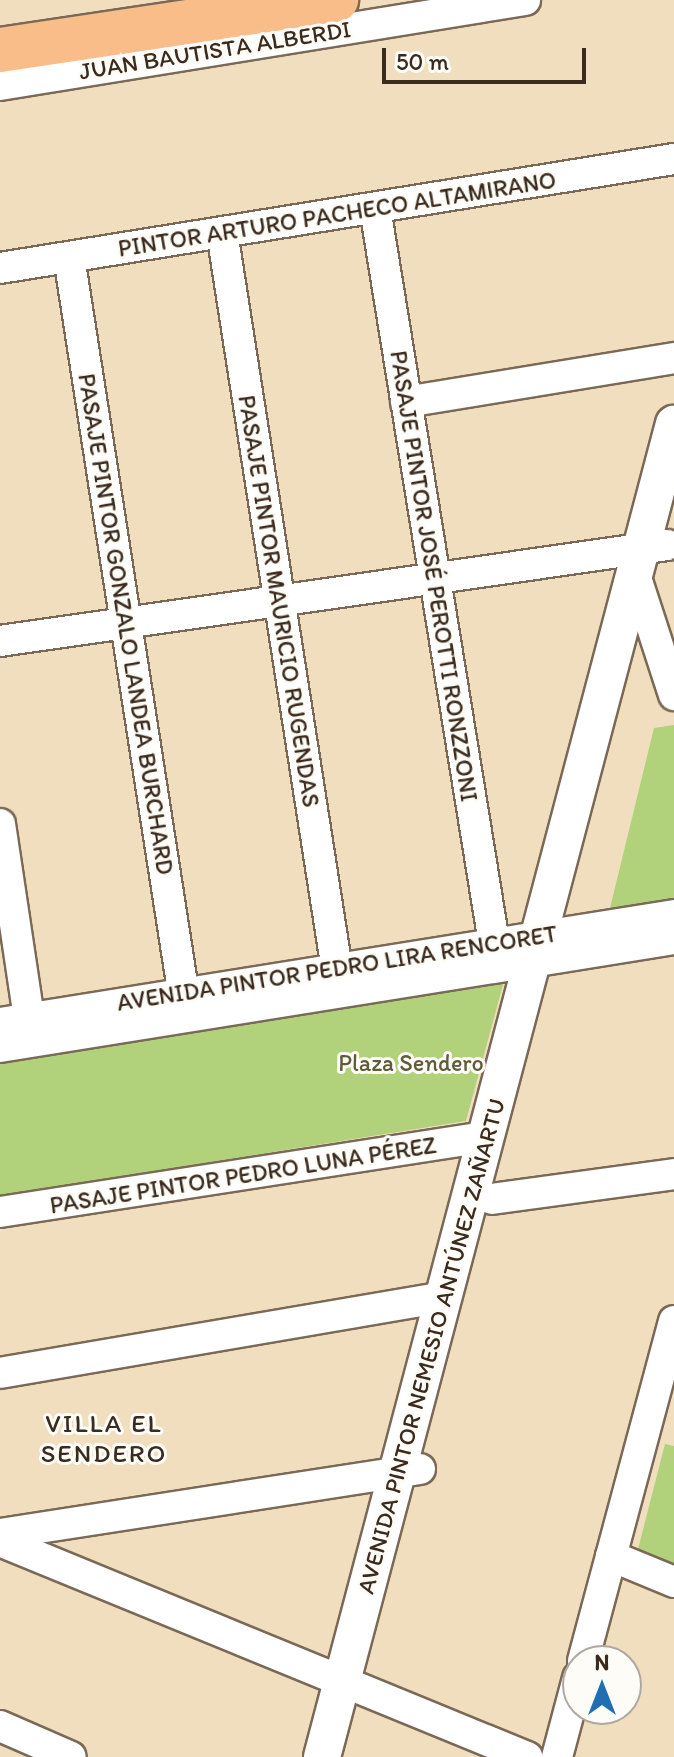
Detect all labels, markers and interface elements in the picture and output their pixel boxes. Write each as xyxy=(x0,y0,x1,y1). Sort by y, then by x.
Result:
street label: JUAN BAUTISTA ALBERDI xyxy=(77,14,353,86)
scale bar xyxy=(386,32,590,82)
text: 50 m xyxy=(396,47,449,76)
street label: PINTOR ARTURO PACHECO ALTAMIRANO xyxy=(115,165,559,263)
street label: PASAJE PINTOR JOSÉ PEROTTI RONZZONI xyxy=(384,348,484,804)
street label: PASAJE PINTOR GONZALO LANDEA BURCHARD xyxy=(72,370,180,878)
street label: PASAJE PINTOR MAURICIO RUGENDAS xyxy=(232,392,326,810)
street label: AVENIDA PINTOR PEDRO LIRA RENCORET xyxy=(114,919,560,1017)
park label: Plaza Sendero xyxy=(338,1049,484,1077)
street label: AVENIDA PINTOR NEMESIO ANTÚNEZ ZAÑARTU xyxy=(350,1093,512,1599)
street label: PASAJE PINTOR PEDRO LUNA PÉREZ xyxy=(48,1130,438,1220)
district label: VILLA EL SENDERO xyxy=(41,1408,167,1470)
north arrow xyxy=(562,1645,642,1725)
text: N xyxy=(595,1649,609,1676)

